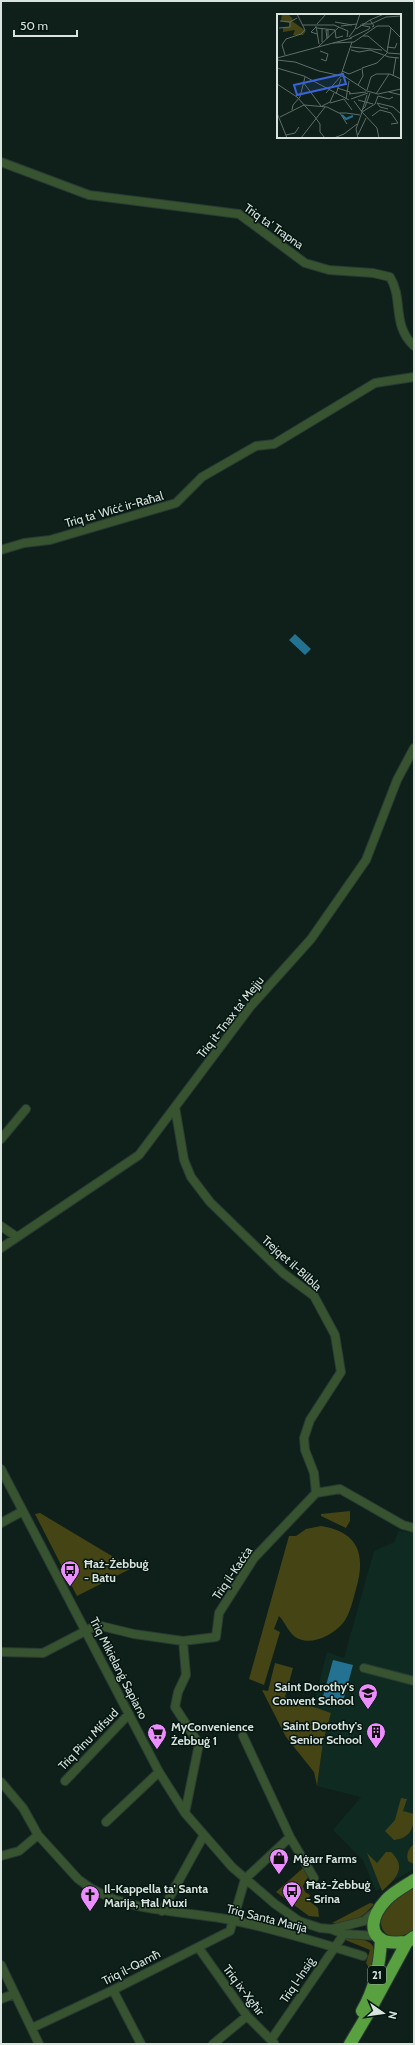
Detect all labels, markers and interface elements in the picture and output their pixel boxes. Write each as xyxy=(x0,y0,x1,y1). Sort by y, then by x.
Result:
scale bar xyxy=(14,12,77,38)
inset map xyxy=(277,14,401,138)
text: 50 m xyxy=(20,18,48,33)
street label: Triq ta' Trapna xyxy=(241,200,307,252)
street label: Triq ta' Wiċċ ir-Raħal xyxy=(63,488,165,530)
street label: Triq it-Tnax ta' Mejju xyxy=(193,973,267,1061)
street label: Trejqet il-Bilbla xyxy=(259,1232,325,1294)
street label: Triq il-Kaċċa xyxy=(209,1543,255,1602)
place label: Ħaż-Żebbuġ - Batu xyxy=(84,1556,149,1585)
bus stop icon: Ħaż-Żebbuġ - Batu xyxy=(59,1559,81,1587)
street label: Triq Mikielanġ Sapiano xyxy=(87,1615,151,1722)
place label: Saint Dorothy's Convent School xyxy=(272,1679,354,1708)
school or university icon: Saint Dorothy's Convent School xyxy=(357,1682,379,1710)
street label: Triq Pinu Mifsud xyxy=(55,1705,121,1773)
place label: Saint Dorothy's Senior School xyxy=(283,1718,362,1747)
place label: MyConvenience Żebbuġ 1 xyxy=(171,1719,254,1748)
building icon: Saint Dorothy's Senior School xyxy=(365,1721,387,1749)
supermarket icon: MyConvenience Żebbuġ 1 xyxy=(146,1722,168,1750)
shop icon: Mġarr Farms xyxy=(268,1847,290,1875)
place label: Mġarr Farms xyxy=(293,1851,357,1866)
place label: Ħaż-Żebbuġ - Srina xyxy=(306,1877,371,1906)
bus stop icon: Ħaż-Żebbuġ - Srina xyxy=(281,1880,303,1908)
place label: Il-Kappella ta' Santa Marija, Ħal Muxi xyxy=(104,1881,208,1910)
church icon: Il-Kappella ta' Santa Marija, Ħal Muxi xyxy=(79,1884,101,1912)
street label: Triq Santa Marija xyxy=(225,1901,309,1935)
street label: Triq il-Qamħ xyxy=(99,1946,163,1988)
street label: Triq l-Insiġ xyxy=(276,1953,318,2006)
street label: Triq ix-Xgħir xyxy=(220,1962,268,2019)
road number: 21 xyxy=(368,1966,386,1984)
north arrow xyxy=(363,1993,403,2033)
text: N xyxy=(385,2010,400,2021)

